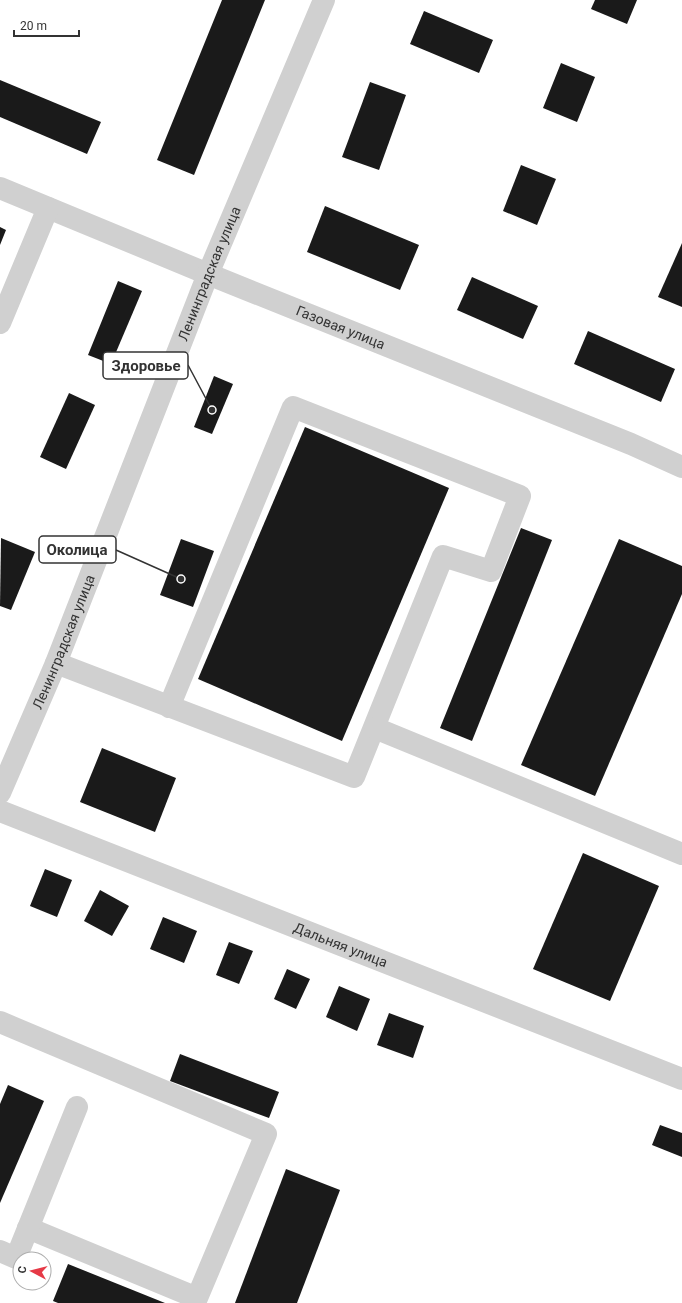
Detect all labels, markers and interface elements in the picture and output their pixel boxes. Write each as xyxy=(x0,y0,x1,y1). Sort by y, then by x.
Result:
scale bar xyxy=(14,12,79,38)
text: 20 m xyxy=(20,19,47,33)
street label: Ленинградская улица xyxy=(175,204,244,343)
street label: Газовая улица xyxy=(294,302,387,352)
callout: Здоровье xyxy=(103,352,188,379)
text: Здоровье xyxy=(112,357,181,375)
callout: Околица xyxy=(39,536,116,563)
text: Околица xyxy=(47,541,107,559)
street label: Ленинградская улица xyxy=(29,572,98,711)
street label: Дальняя улица xyxy=(292,919,390,970)
north arrow xyxy=(12,1251,52,1291)
text: С xyxy=(16,1265,29,1274)

